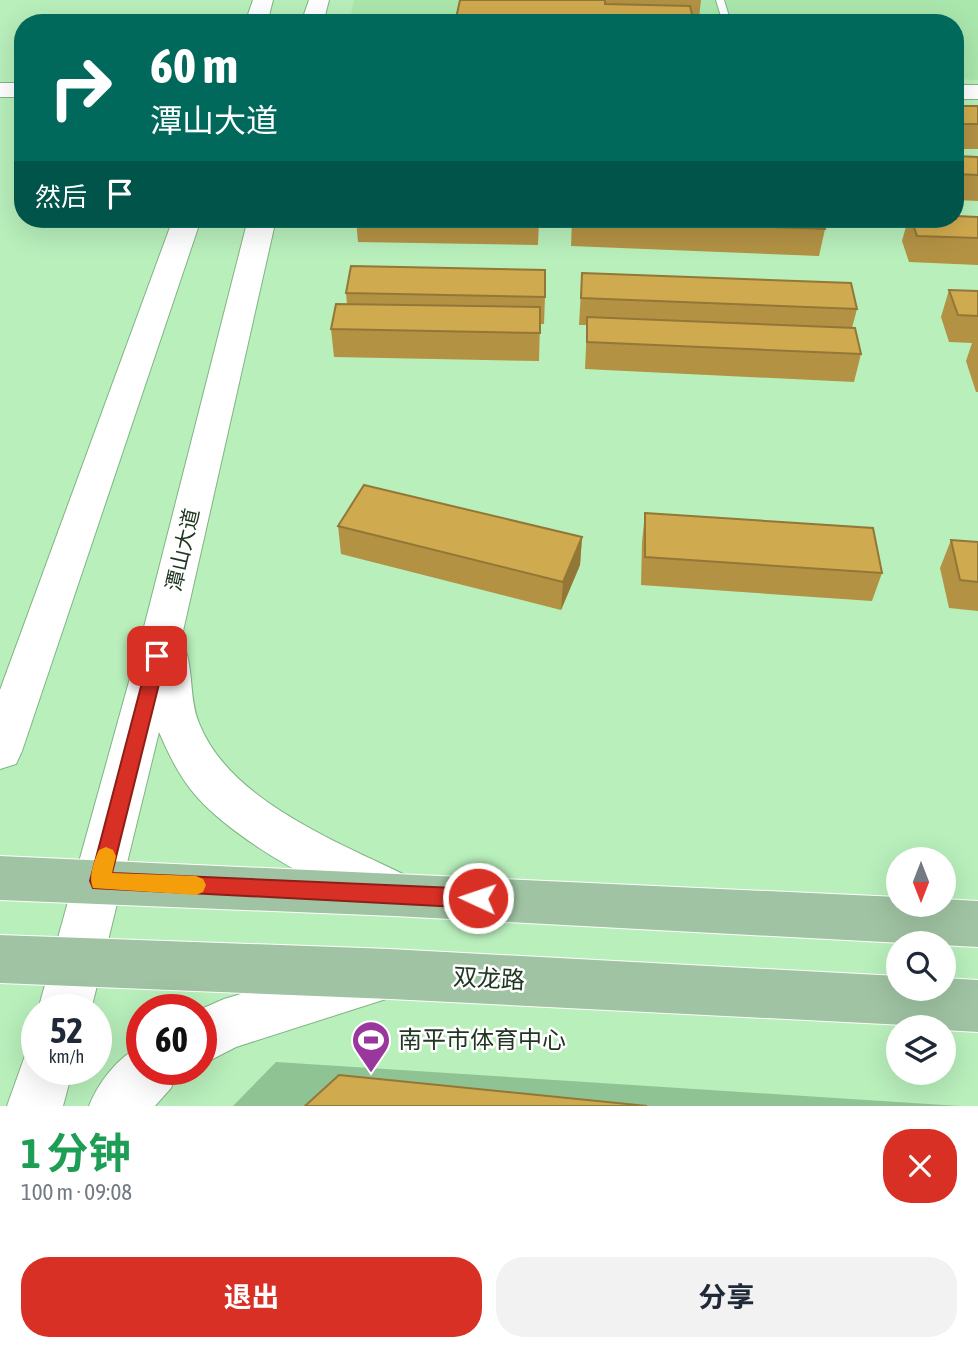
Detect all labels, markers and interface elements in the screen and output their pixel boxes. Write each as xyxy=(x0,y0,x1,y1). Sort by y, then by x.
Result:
text: 60 m xyxy=(150,37,238,93)
icon: right xyxy=(35,42,126,133)
text: 潭山大道 xyxy=(150,102,278,139)
icon: arrive xyxy=(101,175,139,213)
text: 然后 xyxy=(35,182,87,212)
street label: 潭山大道 xyxy=(161,506,203,593)
pin xyxy=(127,626,187,686)
icon: arrive xyxy=(138,637,176,675)
north arrow xyxy=(886,847,956,917)
map controls xyxy=(886,847,956,1085)
position arrow xyxy=(441,861,515,935)
button: search xyxy=(886,931,956,1001)
street label: 双龙路 xyxy=(452,963,526,994)
speed limit sign: 60 xyxy=(126,994,217,1085)
text: 52 xyxy=(50,1010,83,1050)
button: layers xyxy=(886,1015,956,1085)
sports icon: 南平市体育中心 xyxy=(350,1019,392,1074)
place label: 南平市体育中心 xyxy=(398,1026,566,1053)
text: km/h xyxy=(49,1046,84,1067)
text: 1 分钟 xyxy=(21,1129,131,1177)
button: close xyxy=(883,1129,957,1203)
text: 100 m · 09:08 xyxy=(21,1179,132,1205)
button: 退出 xyxy=(21,1257,482,1337)
button: 分享 xyxy=(496,1257,957,1337)

